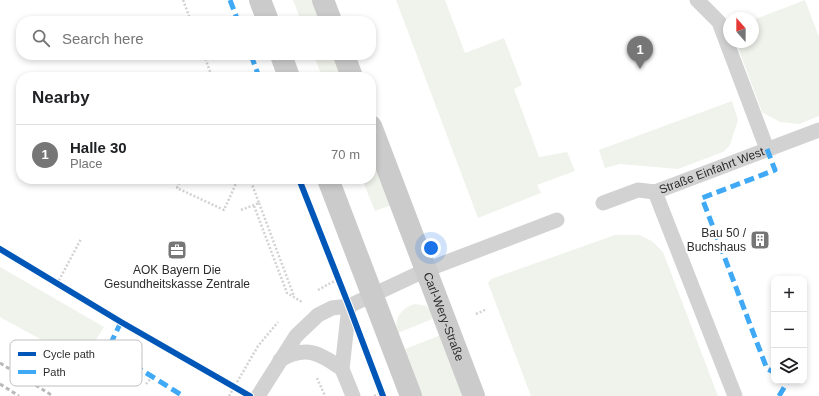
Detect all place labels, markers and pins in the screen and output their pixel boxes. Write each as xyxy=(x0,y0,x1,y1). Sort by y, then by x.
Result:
pin: 1 xyxy=(627,36,653,69)
place label: Bau 50 / Buchshaus xyxy=(687,226,747,254)
building icon: Bau 50 / Buchshaus xyxy=(749,229,771,251)
office icon: AOK Bayern Die Gesundheitskasse Zentrale xyxy=(166,239,188,261)
place label: AOK Bayern Die Gesundheitskasse Zentrale xyxy=(104,263,250,291)

